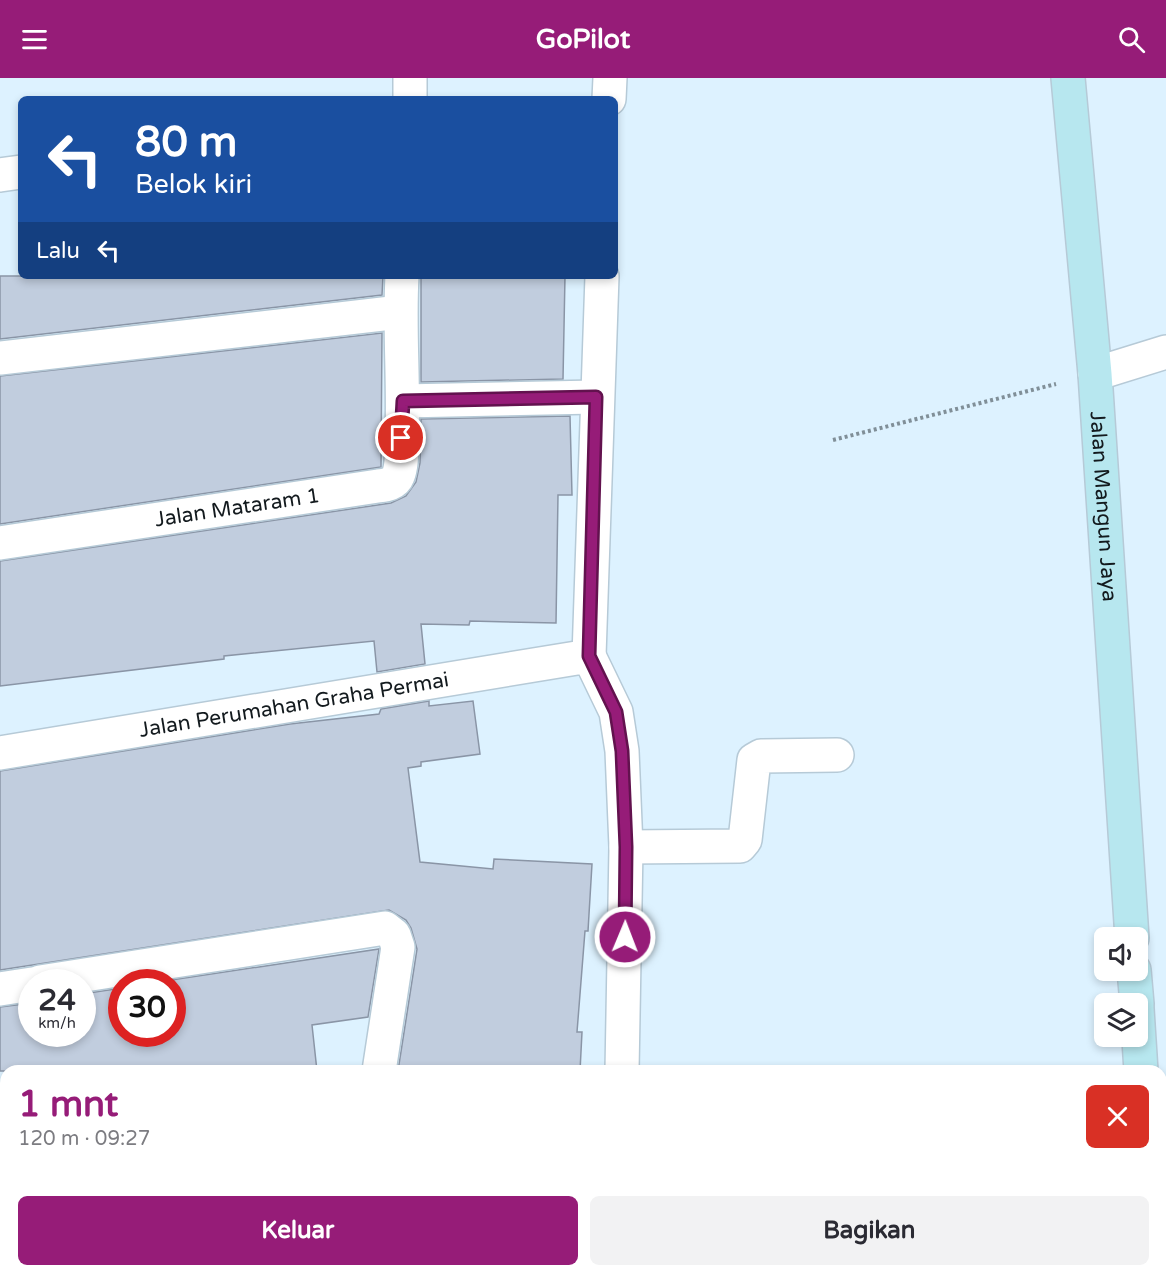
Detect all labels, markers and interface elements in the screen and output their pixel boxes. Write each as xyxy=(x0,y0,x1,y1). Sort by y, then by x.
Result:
icon: menu xyxy=(18,23,51,56)
text: GoPilot xyxy=(536,23,630,56)
icon: search xyxy=(1115,23,1148,56)
text: 80 m xyxy=(135,117,237,168)
icon: left xyxy=(36,120,114,198)
text: Belok kiri xyxy=(135,168,252,201)
icon: left xyxy=(92,234,125,267)
text: Lalu xyxy=(36,238,80,264)
street label: Jalan Mangun Jaya xyxy=(1085,411,1122,602)
pin xyxy=(375,412,426,463)
icon: arrive xyxy=(384,421,417,454)
street label: Jalan Mataram 1 xyxy=(153,482,321,532)
street label: Jalan Perumahan Graha Permai xyxy=(137,667,451,742)
position arrow xyxy=(593,905,657,969)
map controls xyxy=(1094,927,1148,1047)
button: sound xyxy=(1094,927,1148,981)
speed limit sign: 30 xyxy=(108,969,186,1047)
text: 24 xyxy=(38,982,76,1019)
button: layers xyxy=(1094,993,1148,1047)
text: km/h xyxy=(38,1014,76,1032)
text: 1 mnt xyxy=(18,1083,118,1126)
button: close xyxy=(1086,1085,1149,1148)
text: 120 m · 09:27 xyxy=(18,1127,150,1151)
button: Keluar xyxy=(18,1196,578,1265)
button: Bagikan xyxy=(590,1196,1149,1265)

